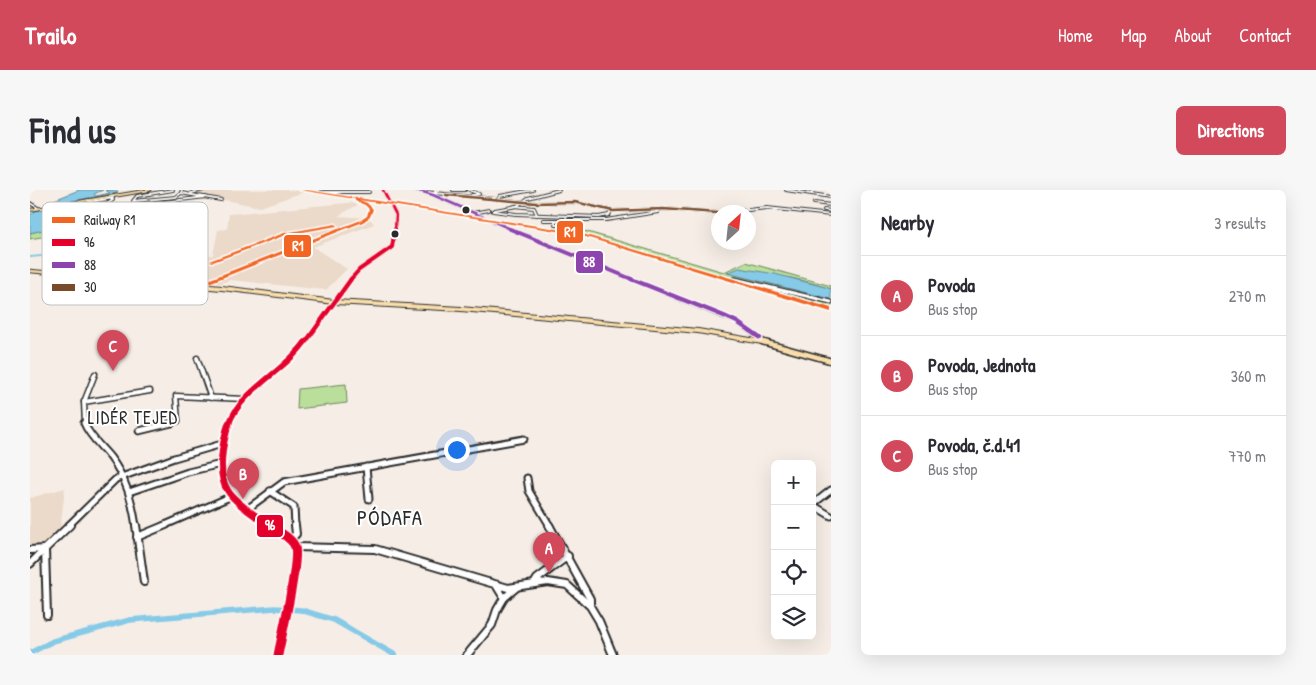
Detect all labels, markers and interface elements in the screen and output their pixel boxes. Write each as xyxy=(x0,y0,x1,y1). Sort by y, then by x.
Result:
text: Trailo xyxy=(25,19,76,51)
text: Home xyxy=(1058,23,1093,48)
text: Map xyxy=(1121,23,1146,48)
text: About xyxy=(1174,23,1211,48)
text: Contact xyxy=(1239,23,1291,48)
button: Directions xyxy=(1176,106,1286,155)
text: Find us xyxy=(30,107,116,154)
legend xyxy=(42,202,208,305)
unlabelled marker xyxy=(461,205,471,215)
north arrow xyxy=(711,205,756,250)
text: Nearby xyxy=(881,208,934,237)
text: Railway R1 xyxy=(84,210,135,230)
text: 3 results xyxy=(1214,212,1266,234)
line badge: R1 xyxy=(556,220,584,244)
text: R1 xyxy=(564,222,576,241)
unlabelled marker xyxy=(390,229,400,239)
text: 96 xyxy=(84,232,95,251)
line badge: R1 xyxy=(283,234,312,258)
text: R1 xyxy=(292,236,304,255)
line badge: 88 xyxy=(575,250,604,274)
text: 88 xyxy=(583,252,595,271)
text: 88 xyxy=(84,255,96,274)
text: Povoda xyxy=(928,272,975,298)
text: 30 xyxy=(84,277,97,296)
text: A xyxy=(893,285,901,307)
text: 270 m xyxy=(1229,285,1266,307)
text: Bus stop xyxy=(928,298,977,320)
pin: C xyxy=(97,330,129,371)
text: Povoda, Jednota xyxy=(928,352,1035,378)
text: B xyxy=(893,365,901,387)
text: 360 m xyxy=(1231,365,1266,387)
text: Bus stop xyxy=(928,378,977,400)
district label: LIDÉR TEJED xyxy=(88,405,178,430)
text: Povoda, č.d.41 xyxy=(928,432,1020,458)
your location xyxy=(444,437,470,463)
text: C xyxy=(893,445,901,467)
text: 770 m xyxy=(1228,445,1266,467)
pin: B xyxy=(227,458,259,499)
text: Bus stop xyxy=(928,458,977,480)
map controls xyxy=(771,460,816,640)
button: + xyxy=(771,460,816,505)
district label: PÓDAFA xyxy=(357,503,423,532)
button: − xyxy=(771,505,816,550)
line badge: 96 xyxy=(256,514,284,538)
text: 96 xyxy=(265,515,276,534)
pin: A xyxy=(533,532,565,573)
button: locate xyxy=(771,550,816,595)
button: layers xyxy=(771,595,816,640)

